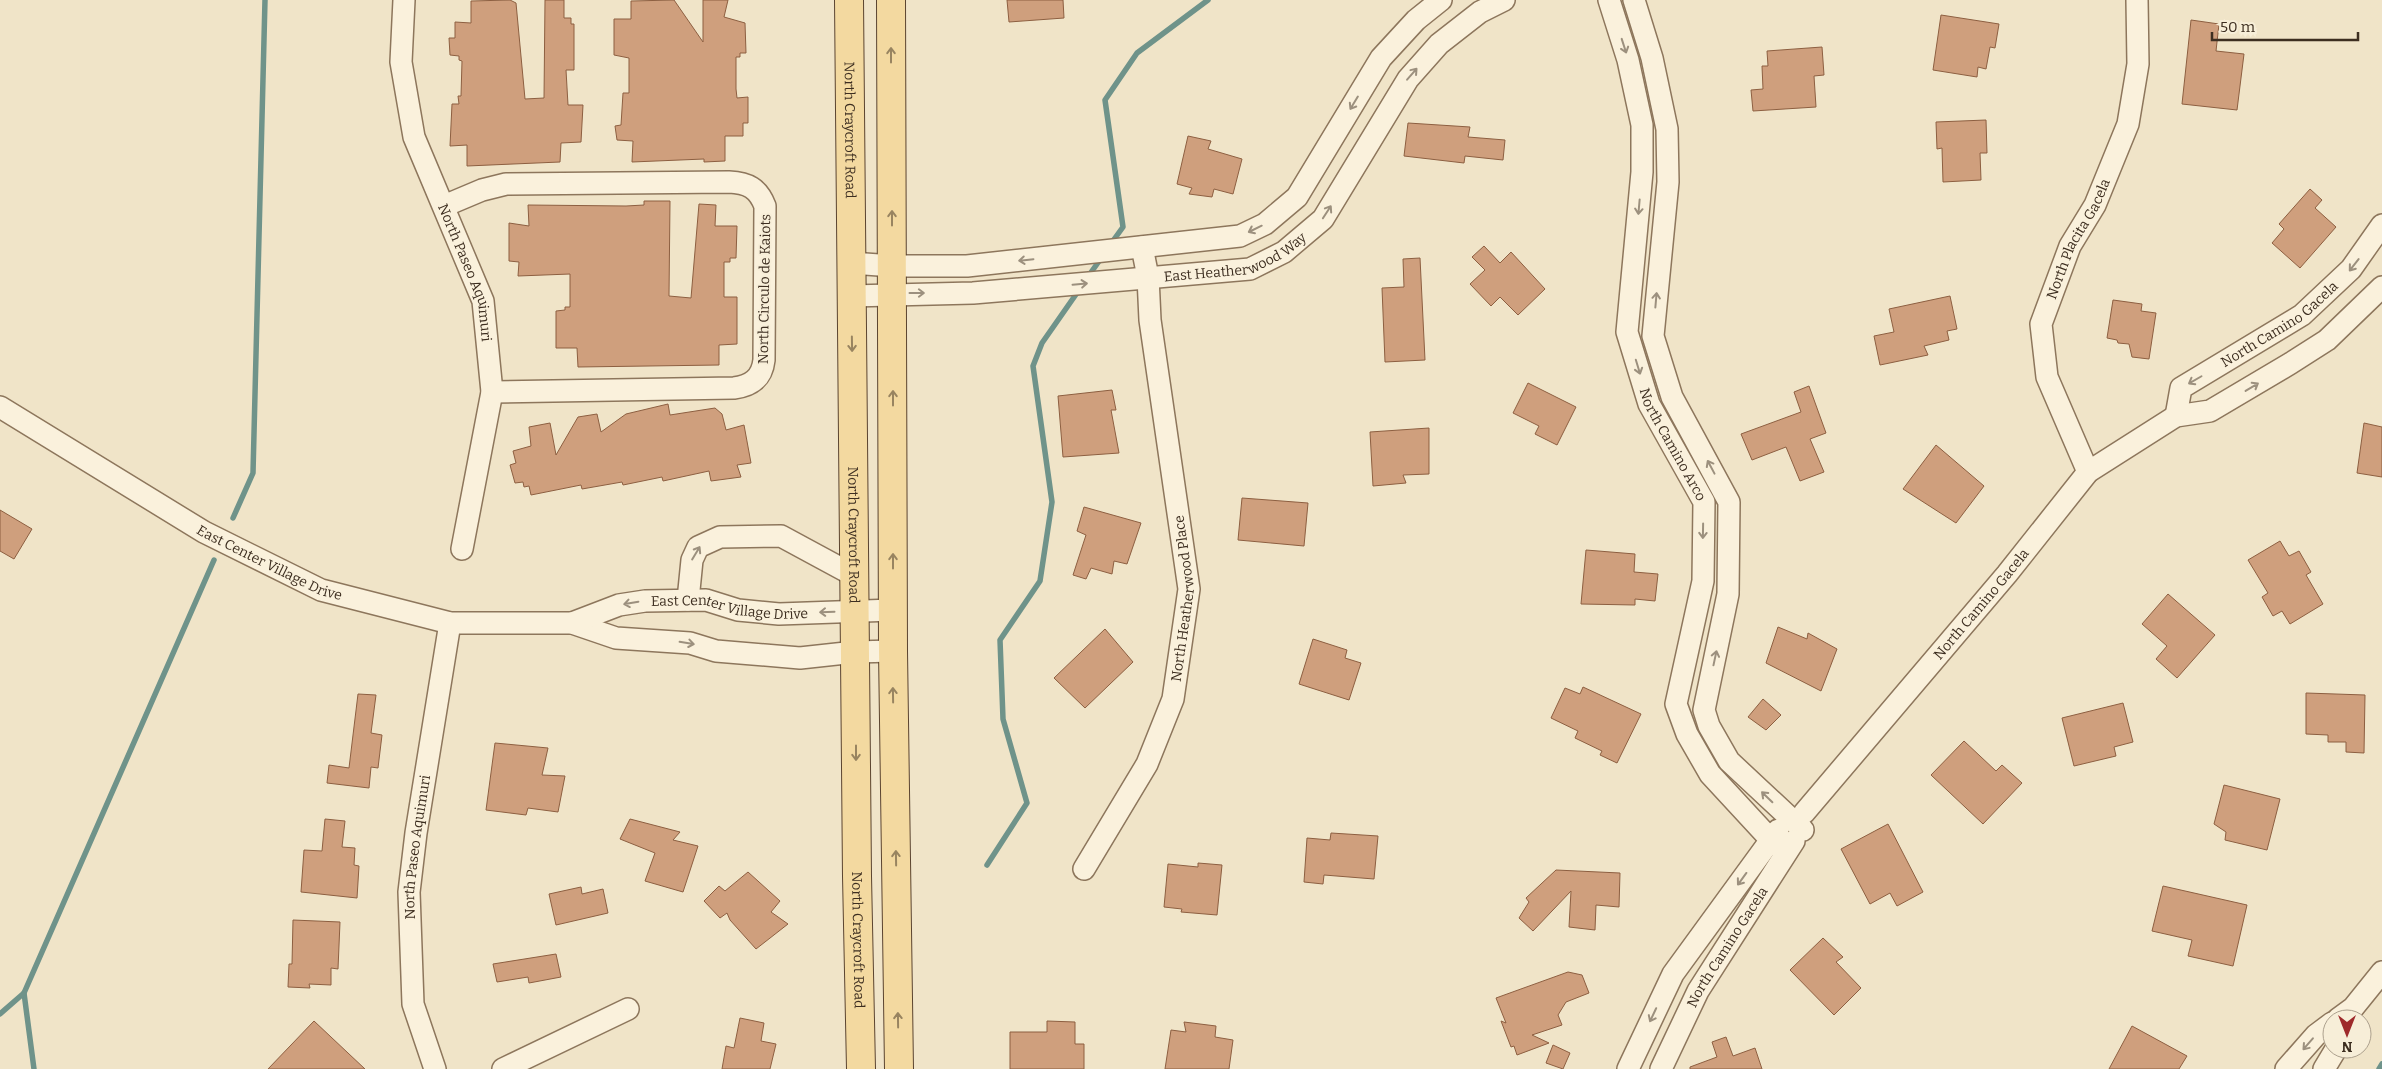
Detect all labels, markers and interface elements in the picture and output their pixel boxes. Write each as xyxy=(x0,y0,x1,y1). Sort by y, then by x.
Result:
scale bar xyxy=(2212,10,2358,42)
text: 50 m xyxy=(2220,18,2256,36)
one-way arrow xyxy=(1620,38,1629,54)
one-way arrow xyxy=(886,47,896,64)
street label: North Craycroft Road xyxy=(841,61,859,199)
one-way arrow xyxy=(1406,68,1417,81)
one-way arrow xyxy=(1348,95,1358,109)
street label: North Placita Gacela xyxy=(2043,176,2114,302)
one-way arrow xyxy=(1634,198,1644,214)
street label: North Paseo Aquimuri xyxy=(434,201,495,342)
one-way arrow xyxy=(1322,206,1332,220)
one-way arrow xyxy=(887,210,897,226)
street label: North Circulo de Kaiots xyxy=(755,214,774,364)
one-way arrow xyxy=(1248,225,1263,234)
street label: East Heatherwood Way xyxy=(1163,229,1310,285)
one-way arrow xyxy=(1018,255,1034,265)
one-way arrow xyxy=(2348,258,2359,271)
street label: North Camino Gacela xyxy=(2218,278,2342,371)
one-way arrow xyxy=(1071,279,1087,288)
one-way arrow xyxy=(909,288,925,298)
one-way arrow xyxy=(1652,292,1661,308)
one-way arrow xyxy=(847,336,857,352)
one-way arrow xyxy=(1633,359,1643,375)
one-way arrow xyxy=(2189,376,2203,386)
one-way arrow xyxy=(2245,381,2259,391)
street label: North Camino Arco xyxy=(1636,386,1710,504)
one-way arrow xyxy=(888,391,898,407)
one-way arrow xyxy=(1706,459,1716,474)
street label: North Craycroft Road xyxy=(844,466,863,604)
street label: North Heatherwood Place xyxy=(1168,514,1198,683)
street label: East Center Village Drive xyxy=(194,522,344,604)
one-way arrow xyxy=(1699,523,1708,539)
street label: North Camino Gacela xyxy=(1930,545,2033,663)
one-way arrow xyxy=(692,546,702,560)
one-way arrow xyxy=(888,553,898,570)
street label: East Center Village Drive xyxy=(651,592,808,623)
one-way arrow xyxy=(623,599,639,609)
one-way arrow xyxy=(819,607,835,616)
one-way arrow xyxy=(679,639,695,649)
one-way arrow xyxy=(1711,651,1720,667)
one-way arrow xyxy=(888,688,898,704)
one-way arrow xyxy=(851,744,861,761)
street label: North Paseo Aquimuri xyxy=(401,774,434,920)
one-way arrow xyxy=(1761,792,1773,804)
one-way arrow xyxy=(891,850,901,866)
street label: North Craycroft Road xyxy=(848,871,868,1009)
one-way arrow xyxy=(1737,872,1747,886)
street label: North Camino Gacela xyxy=(1683,883,1772,1010)
one-way arrow xyxy=(1648,1007,1657,1022)
north arrow xyxy=(2322,1009,2372,1059)
one-way arrow xyxy=(893,1013,903,1029)
one-way arrow xyxy=(2302,1038,2313,1051)
text: N xyxy=(2341,1038,2352,1055)

